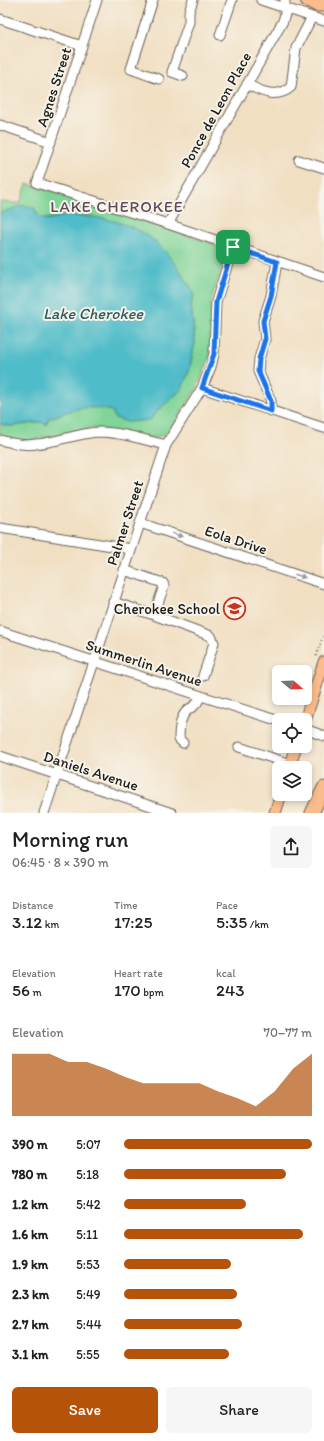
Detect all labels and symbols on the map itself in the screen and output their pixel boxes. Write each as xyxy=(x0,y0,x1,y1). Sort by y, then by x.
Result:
street label: Agnes Street xyxy=(33,45,75,129)
street label: Ponce de Leon Place xyxy=(177,49,255,171)
district label: LAKE CHEROKEE xyxy=(50,197,184,216)
pin xyxy=(216,230,250,264)
water label: Lake Cherokee xyxy=(43,304,144,323)
street label: Palmer Street xyxy=(103,478,147,568)
street label: Eola Drive xyxy=(203,521,269,559)
one-way arrow xyxy=(171,532,183,538)
one-way arrow xyxy=(295,573,307,579)
school or university icon: Cherokee School xyxy=(222,596,248,622)
place label: Cherokee School xyxy=(114,600,221,618)
street label: Summerlin Avenue xyxy=(83,636,205,690)
north arrow xyxy=(272,665,312,705)
street label: Daniels Avenue xyxy=(41,747,141,795)

